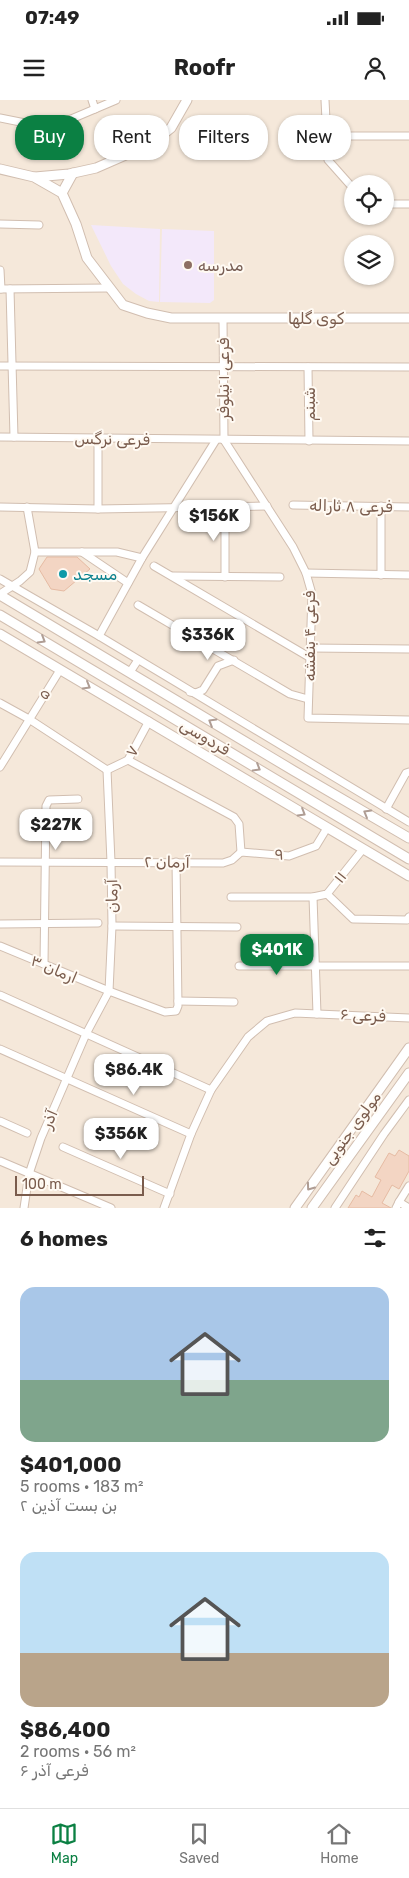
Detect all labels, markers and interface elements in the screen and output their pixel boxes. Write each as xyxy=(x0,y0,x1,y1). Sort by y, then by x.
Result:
text: 07:49 xyxy=(25,6,79,29)
icon: menu xyxy=(20,54,48,82)
text: Roofr xyxy=(174,54,235,81)
icon: person xyxy=(361,54,389,82)
chip: Buy xyxy=(15,115,84,160)
chip: Rent xyxy=(94,115,169,160)
chip: Filters xyxy=(179,115,268,160)
chip: New xyxy=(278,115,351,160)
map controls xyxy=(344,175,394,285)
button: locate xyxy=(344,175,394,225)
button: layers xyxy=(344,235,394,285)
place label: مدرسه xyxy=(198,256,244,276)
marker: مدرسه xyxy=(182,259,194,271)
street label: کوی گلها xyxy=(288,309,345,329)
street label: فرعی ۱ نیلوفر xyxy=(214,337,234,421)
street label: شبنم xyxy=(300,387,320,421)
street label: فرعی نرگس xyxy=(74,429,150,450)
street label: فرعی ۸ ثاراله xyxy=(309,496,393,517)
pin: $156K xyxy=(179,500,249,542)
text: $156K xyxy=(189,506,239,525)
place label: مسجد xyxy=(73,565,117,584)
marker: مسجد xyxy=(57,568,69,580)
street label: فرعی ۴ بنفشه xyxy=(300,590,320,681)
pin: $336K xyxy=(173,618,243,661)
text: $336K xyxy=(182,625,234,644)
one-way arrow xyxy=(36,633,45,643)
one-way arrow xyxy=(82,679,91,689)
street label: ۵ xyxy=(33,685,55,703)
street label: فردوسی xyxy=(176,715,234,760)
one-way arrow xyxy=(208,718,217,728)
street label: ۷ xyxy=(121,742,143,760)
one-way arrow xyxy=(251,761,260,771)
one-way arrow xyxy=(297,807,306,817)
pin: $227K xyxy=(21,808,91,851)
one-way arrow xyxy=(363,810,372,820)
text: $227K xyxy=(30,815,82,834)
street label: ۹ xyxy=(274,844,284,864)
street label: آرمان ۲ xyxy=(144,852,191,873)
street label: ۱۱ xyxy=(329,867,351,887)
street label: آرمان xyxy=(102,878,123,913)
pin: $401K xyxy=(242,934,312,976)
text: $401K xyxy=(251,940,303,959)
street label: ارمان ۳ xyxy=(28,951,80,988)
street label: فرعی ۶ xyxy=(340,1004,387,1027)
pin: $86.4K xyxy=(93,1054,175,1096)
text: $86.4K xyxy=(105,1060,163,1079)
street label: مولوی جنوبی xyxy=(319,1088,386,1169)
street label: آذر xyxy=(36,1106,62,1133)
pin: $356K xyxy=(86,1118,156,1160)
text: $356K xyxy=(95,1124,147,1143)
scale bar xyxy=(15,1173,144,1196)
text: 100 m xyxy=(22,1176,62,1193)
one-way arrow xyxy=(307,1181,315,1190)
icon: filters xyxy=(361,1224,389,1252)
text: 6 homes xyxy=(20,1226,108,1251)
icon: home xyxy=(160,1319,250,1409)
text: $401,000 xyxy=(20,1452,122,1477)
text: 5 rooms · 183 m² xyxy=(20,1477,143,1496)
text: بن بست آذین ۲ xyxy=(20,1496,117,1515)
icon: home xyxy=(160,1584,250,1674)
text: $86,400 xyxy=(20,1717,111,1742)
text: 2 rooms · 56 m² xyxy=(20,1742,136,1761)
text: فرعی آذر ۶ xyxy=(20,1761,88,1780)
tab: Map xyxy=(50,1820,78,1867)
tab: Saved xyxy=(179,1820,219,1867)
tab: Home xyxy=(320,1820,359,1867)

